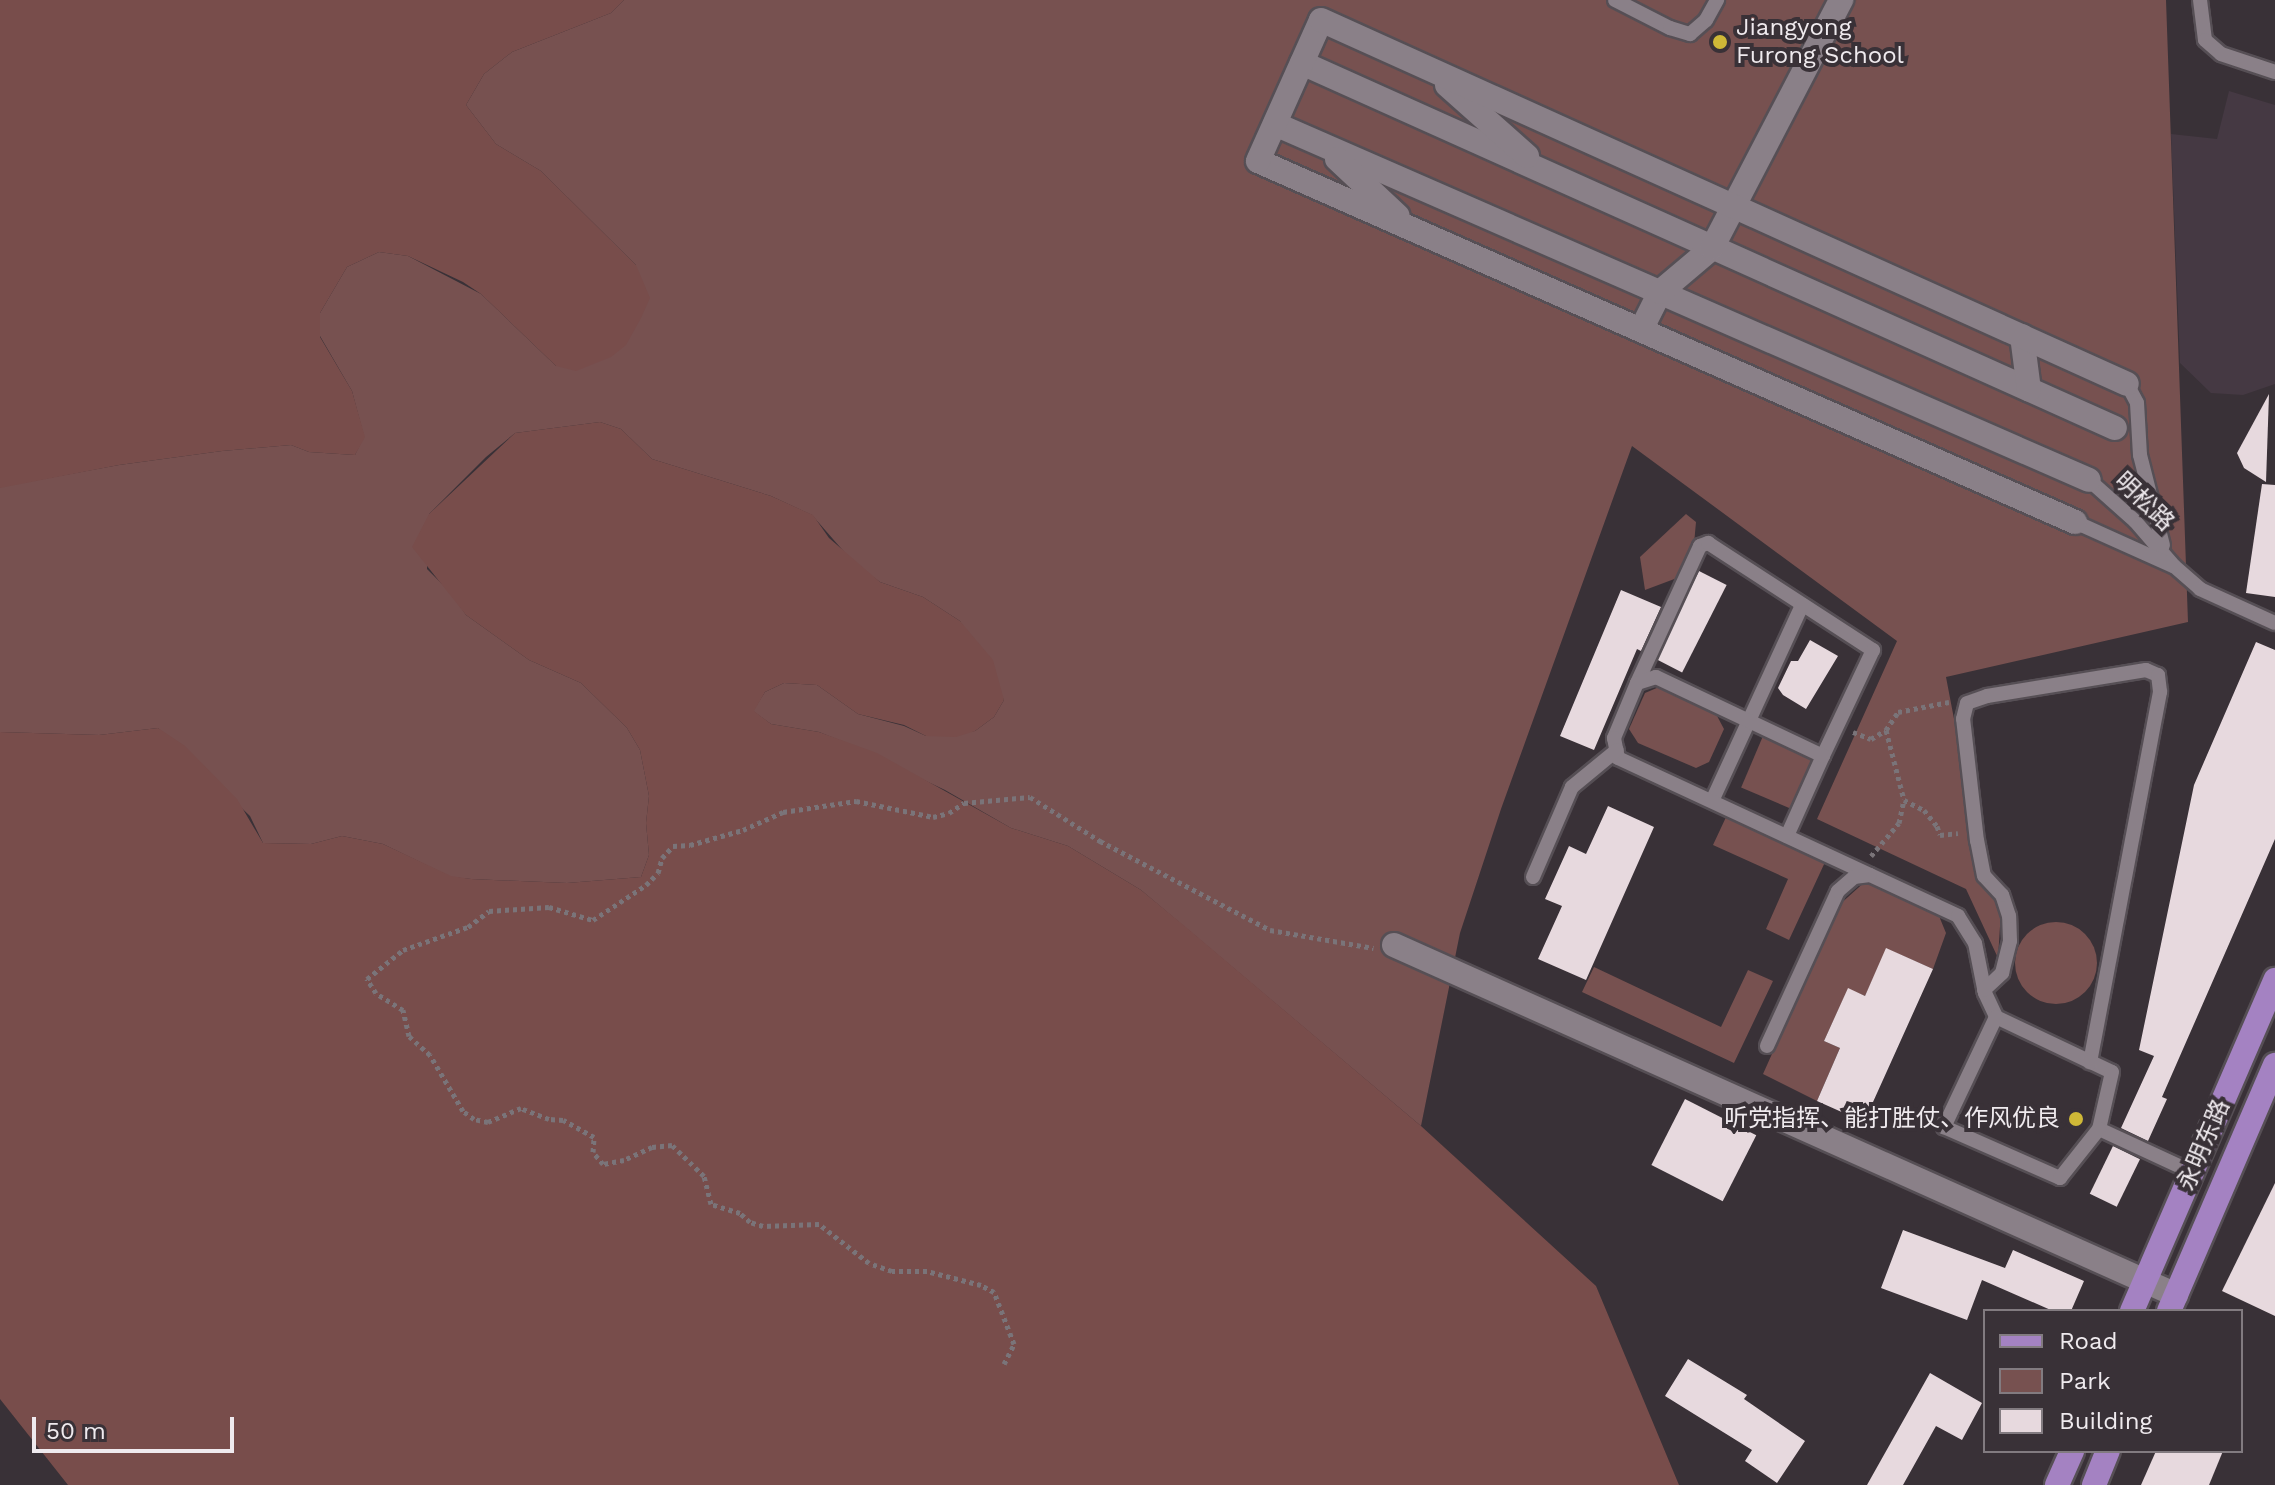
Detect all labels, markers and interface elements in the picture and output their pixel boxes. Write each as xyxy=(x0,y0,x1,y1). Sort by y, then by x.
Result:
place label: Jiangyong Furong School xyxy=(1736,14,1904,70)
marker: Jiangyong Furong School xyxy=(1711,33,1729,51)
street label: 明松路 xyxy=(2108,467,2180,537)
street label: 永明东路 xyxy=(2172,1095,2236,1195)
place label: 听党指挥、能打胜仗、作风优良 xyxy=(1724,1105,2060,1133)
marker: 听党指挥、能打胜仗、作风优良 xyxy=(2067,1110,2085,1128)
legend xyxy=(1983,1309,2243,1453)
text: Road xyxy=(2059,1327,2118,1355)
text: Park xyxy=(2059,1367,2111,1395)
scale bar xyxy=(36,1401,238,1451)
text: Building xyxy=(2059,1407,2152,1435)
text: 50 m xyxy=(46,1417,106,1445)

